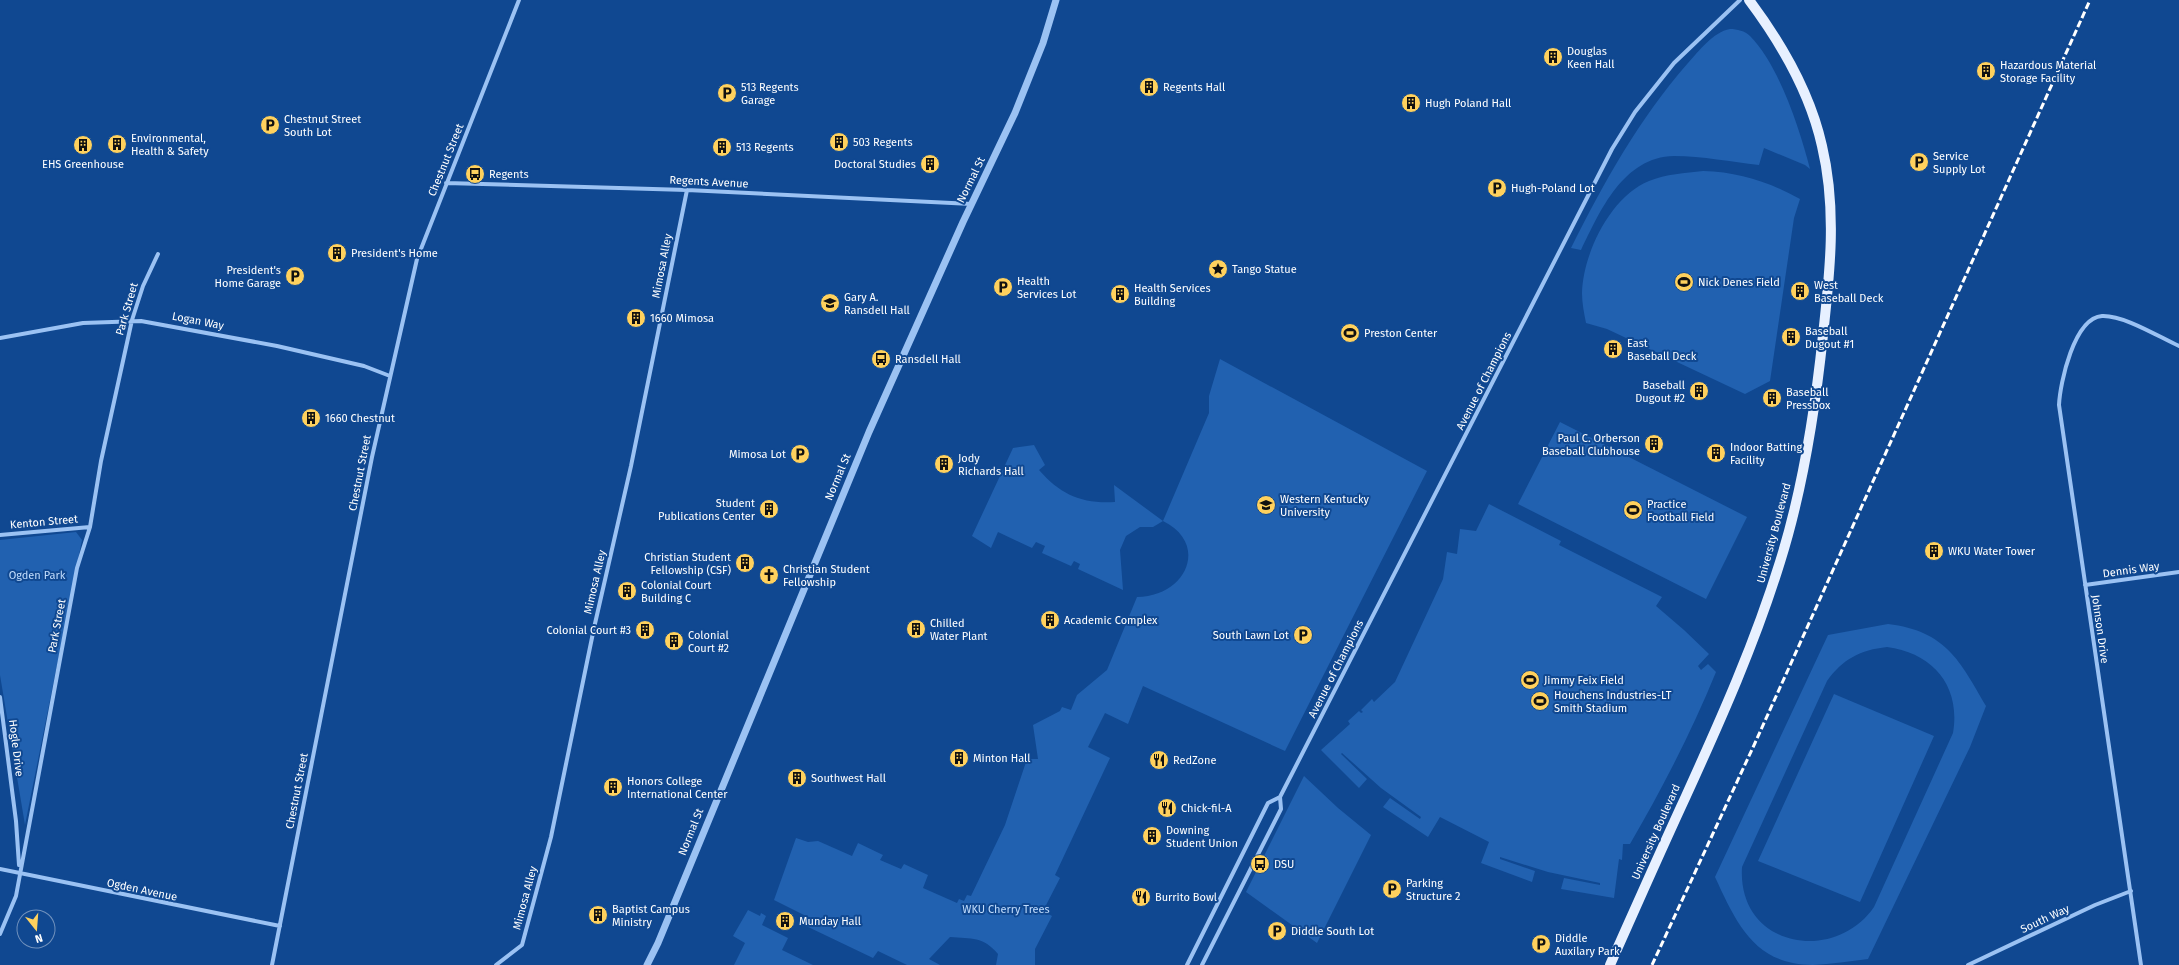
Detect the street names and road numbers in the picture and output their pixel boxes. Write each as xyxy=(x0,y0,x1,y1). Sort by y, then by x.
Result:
street label: Chestnut Street xyxy=(426,122,466,198)
street label: Normal St xyxy=(954,155,988,205)
street label: Regents Avenue xyxy=(669,173,749,191)
street label: Mimosa Alley xyxy=(649,232,675,299)
street label: Park Street xyxy=(113,281,141,337)
street label: Logan Way xyxy=(171,310,226,332)
street label: Avenue of Champions xyxy=(1454,330,1514,432)
street label: Chestnut Street xyxy=(346,434,374,512)
street label: Normal St xyxy=(822,452,854,502)
street label: University Boulevard xyxy=(1754,482,1794,584)
street label: Kenton Street xyxy=(9,513,79,531)
street label: Mimosa Alley xyxy=(581,548,609,615)
street label: Dennis Way xyxy=(2102,560,2161,580)
street label: Johnson Drive xyxy=(2089,594,2111,664)
street label: Park Street xyxy=(45,598,69,654)
street label: Avenue of Champions xyxy=(1306,618,1366,720)
street label: Hogle Drive xyxy=(6,719,26,777)
street label: Chestnut Street xyxy=(283,752,311,830)
street label: University Boulevard xyxy=(1629,782,1683,882)
street label: Normal St xyxy=(676,807,706,857)
street label: Mimosa Alley xyxy=(510,864,540,931)
street label: Ogden Avenue xyxy=(106,876,178,904)
street label: South Way xyxy=(2019,902,2072,936)

